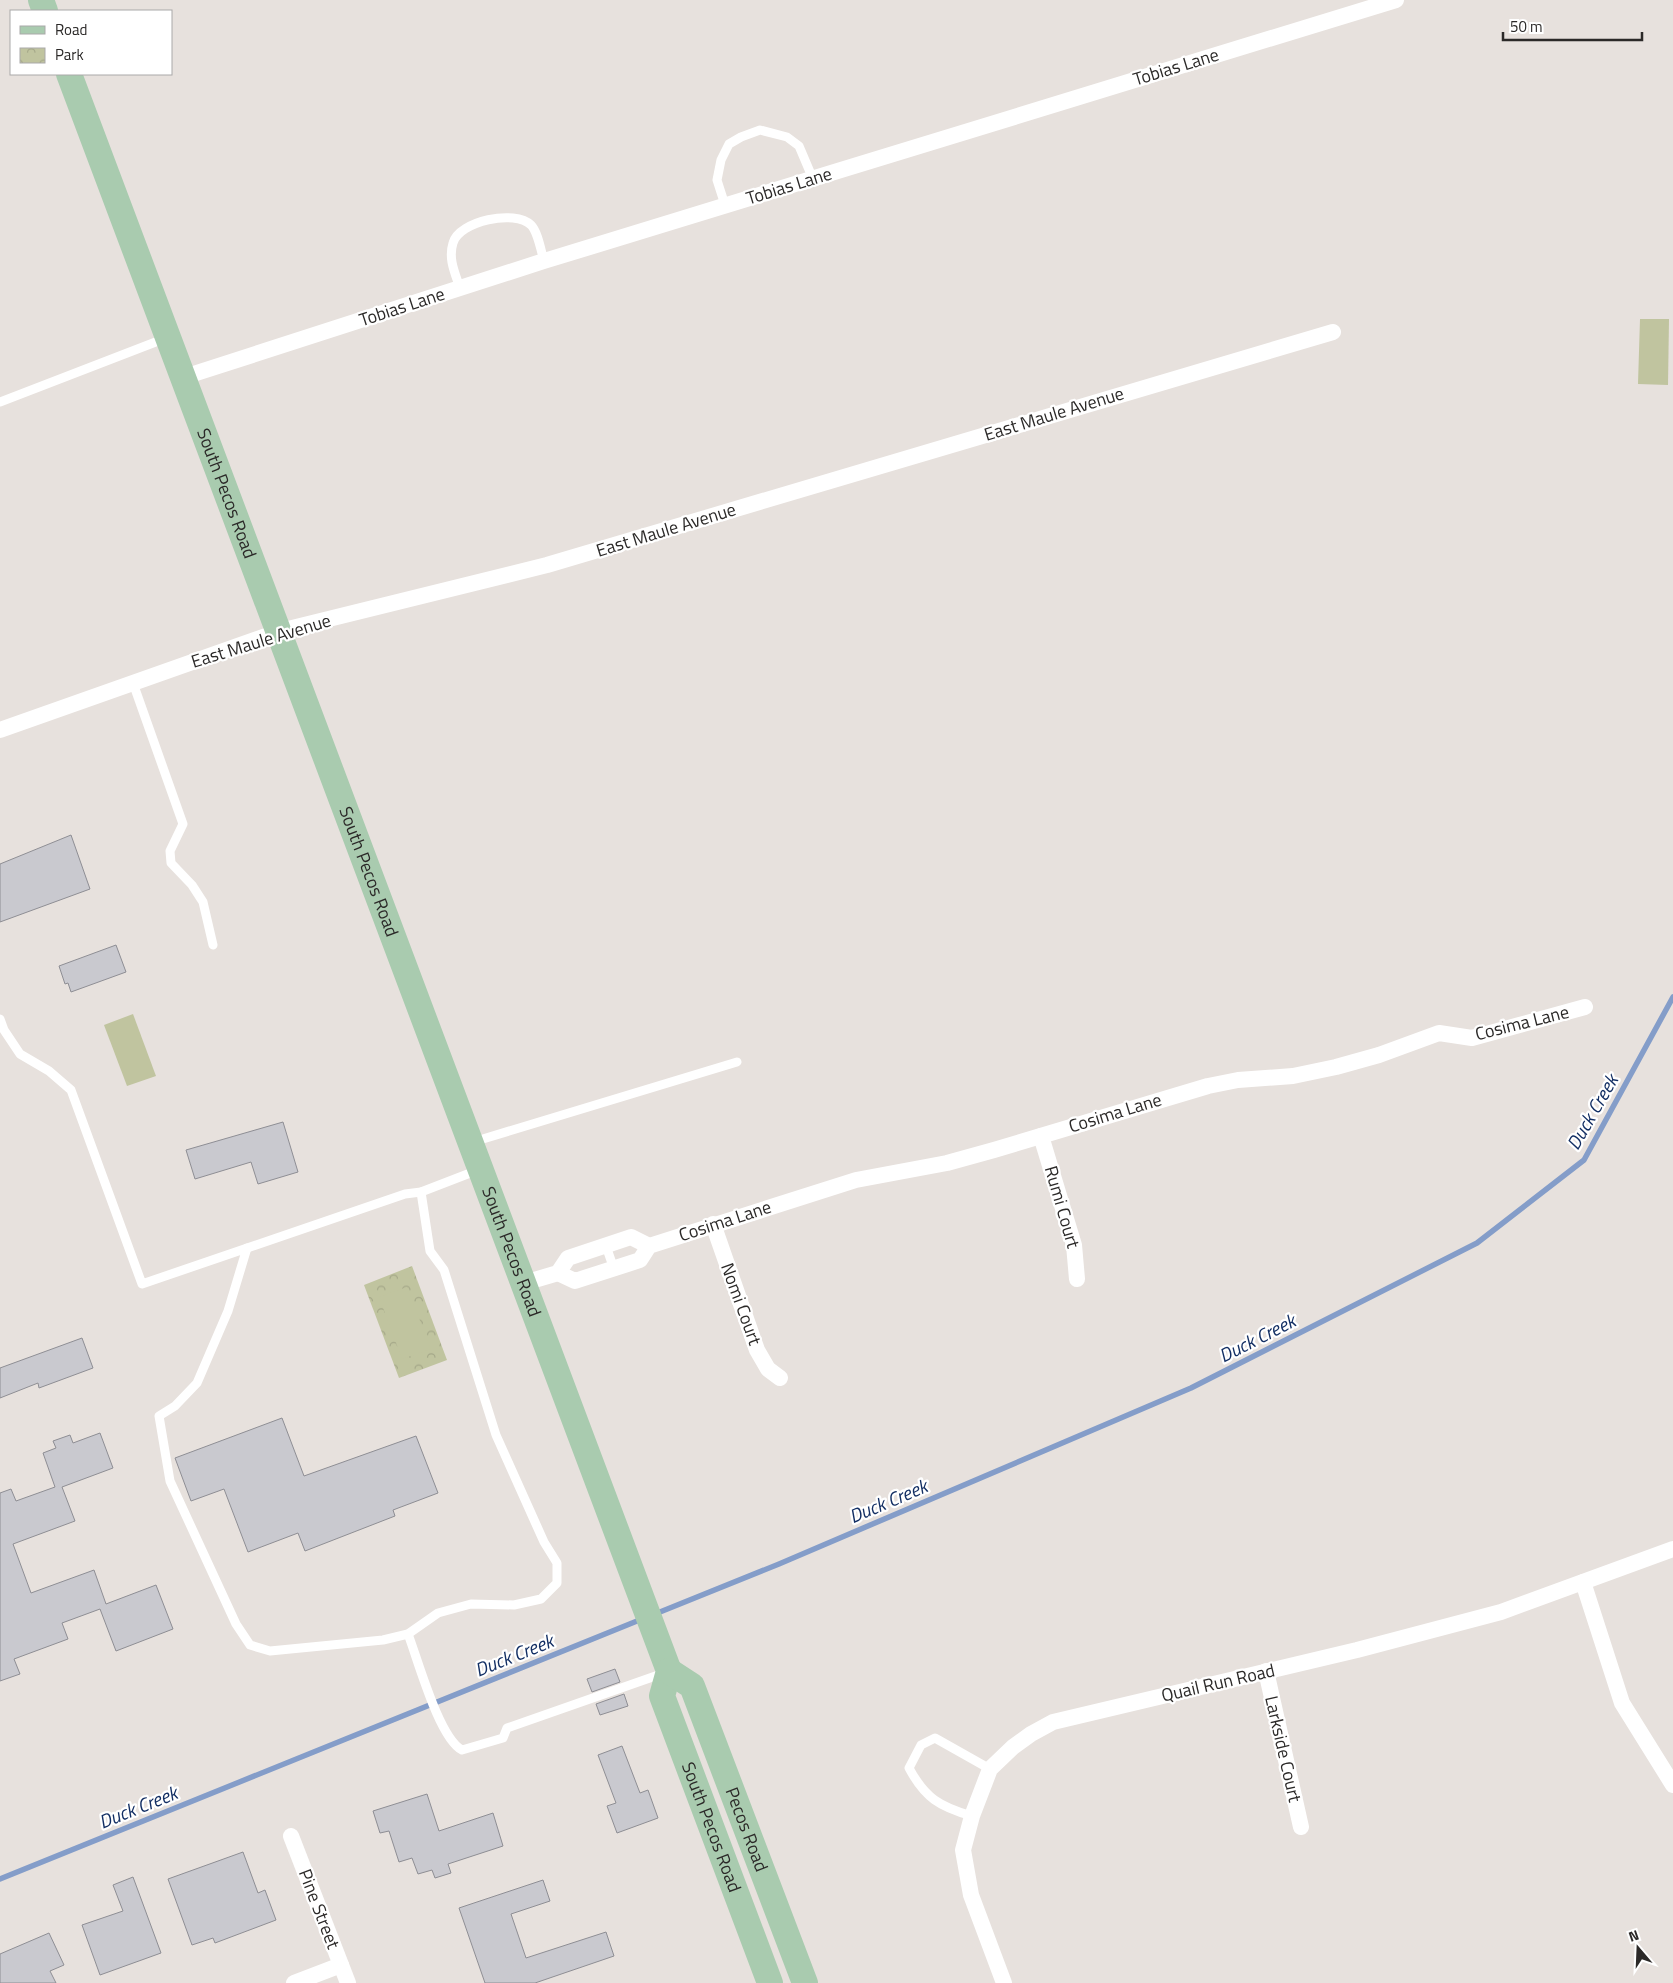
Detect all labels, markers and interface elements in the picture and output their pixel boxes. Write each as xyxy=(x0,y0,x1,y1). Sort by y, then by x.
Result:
legend xyxy=(10,10,172,75)
scale bar xyxy=(1503,10,1642,42)
text: 50 m xyxy=(1510,15,1543,38)
text: Road xyxy=(55,18,87,41)
street label: Tobias Lane xyxy=(1130,41,1222,92)
text: Park xyxy=(55,43,84,66)
street label: Tobias Lane xyxy=(743,160,835,211)
street label: Tobias Lane xyxy=(356,280,448,333)
street label: East Maule Avenue xyxy=(981,379,1127,448)
street label: South Pecos Road xyxy=(190,424,264,562)
street label: East Maule Avenue xyxy=(593,495,739,564)
street label: East Maule Avenue xyxy=(188,606,334,675)
street label: South Pecos Road xyxy=(332,802,406,940)
street label: Cosima Lane xyxy=(1472,998,1572,1047)
water label: Duck Creek xyxy=(1558,1067,1626,1155)
street label: Cosima Lane xyxy=(1065,1086,1165,1139)
street label: Rumi Court xyxy=(1038,1162,1087,1252)
street label: South Pecos Road xyxy=(475,1183,549,1320)
street label: Cosima Lane xyxy=(675,1193,775,1248)
street label: Nomi Court xyxy=(714,1259,769,1349)
water label: Duck Creek xyxy=(1213,1305,1302,1369)
water label: Duck Creek xyxy=(844,1470,934,1530)
water label: Duck Creek xyxy=(470,1625,560,1683)
street label: Quail Run Road xyxy=(1158,1656,1277,1709)
street label: Larkside Court xyxy=(1258,1693,1309,1805)
street label: South Pecos Road xyxy=(676,1759,746,1895)
water label: Duck Creek xyxy=(94,1777,184,1835)
street label: Pecos Road xyxy=(721,1785,773,1875)
street label: Pine Street xyxy=(292,1865,347,1953)
north arrow xyxy=(1613,1923,1663,1973)
text: N xyxy=(1626,1924,1642,1947)

